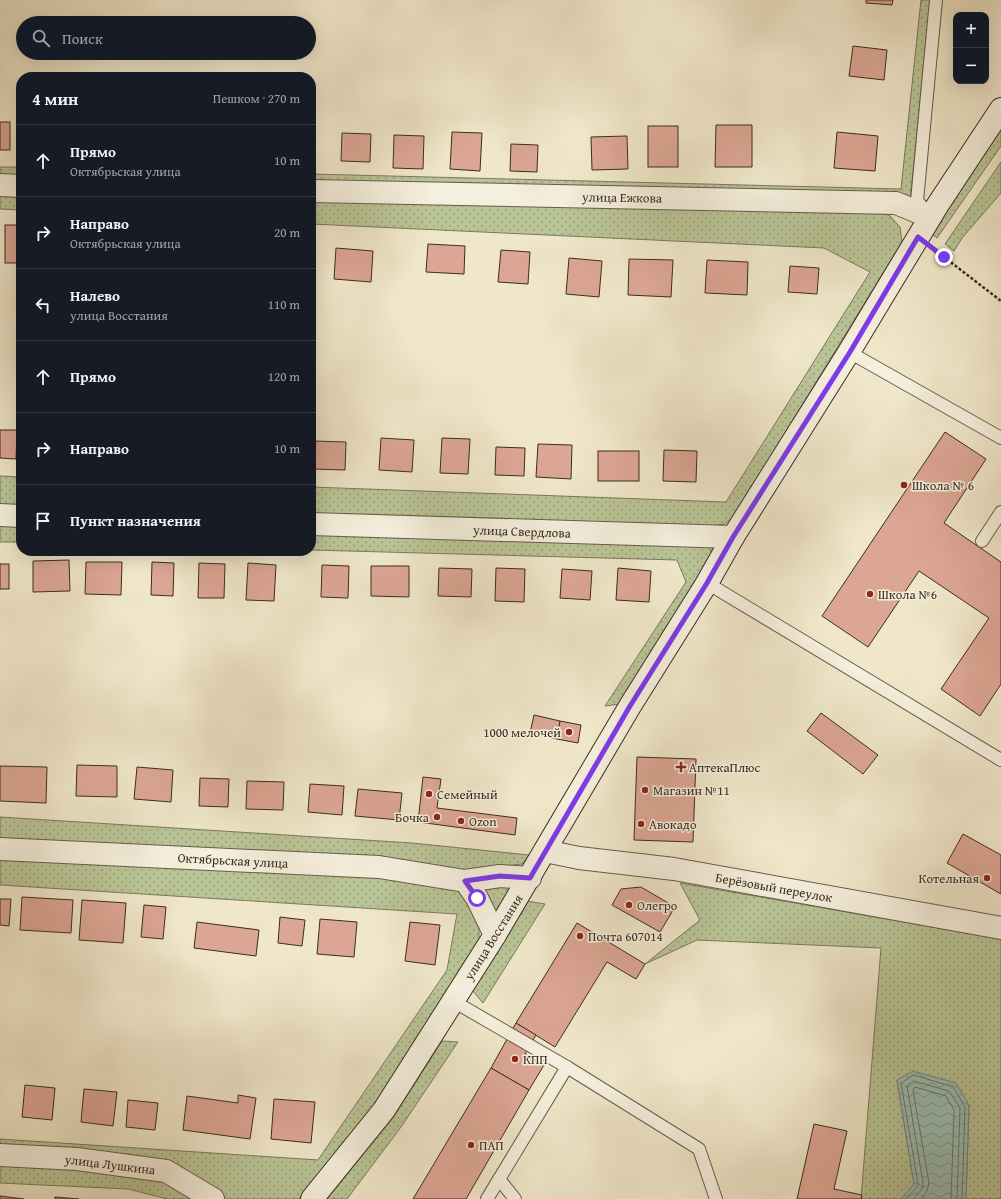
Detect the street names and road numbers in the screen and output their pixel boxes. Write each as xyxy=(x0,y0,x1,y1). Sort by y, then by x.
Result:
street label: улица Ежкова xyxy=(581,187,663,208)
street label: улица Свердлова xyxy=(472,520,572,543)
street label: Октябрьская улица xyxy=(177,848,290,873)
street label: Берёзовый переулок xyxy=(714,868,834,907)
street label: улица Восстания xyxy=(459,890,528,985)
street label: улица Лушкина xyxy=(63,1149,157,1180)

